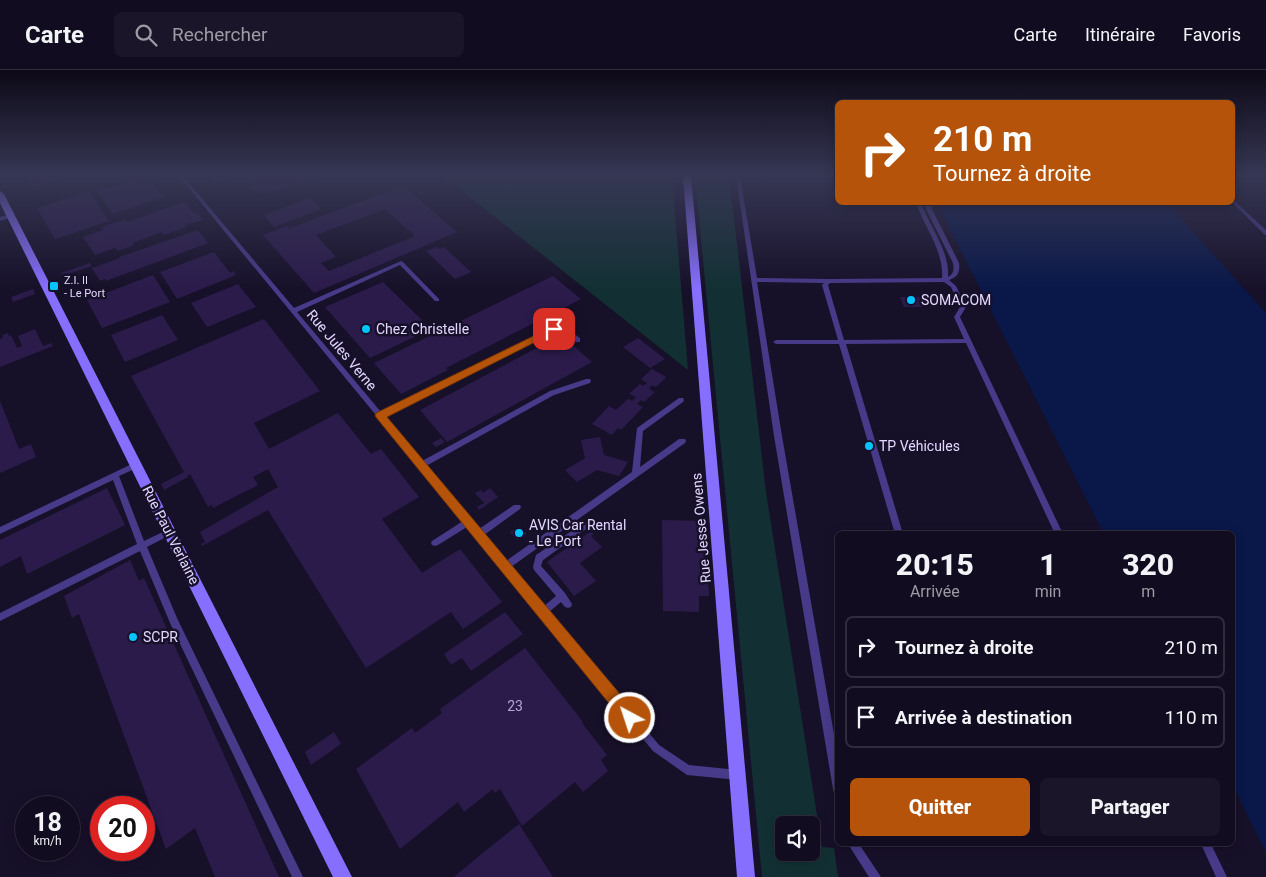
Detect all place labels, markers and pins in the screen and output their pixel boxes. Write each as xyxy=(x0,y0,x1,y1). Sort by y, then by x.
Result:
place label: Z.I. II - Le Port xyxy=(64,274,105,300)
marker: Z.I. II - Le Port xyxy=(48,280,60,292)
place label: SOMACOM xyxy=(921,292,991,308)
marker: SOMACOM xyxy=(905,294,917,306)
pin xyxy=(533,308,575,350)
place label: Chez Christelle xyxy=(376,321,469,337)
marker: Chez Christelle xyxy=(360,323,372,335)
place label: TP Véhicules xyxy=(879,438,960,454)
marker: TP Véhicules xyxy=(863,440,875,452)
place label: AVIS Car Rental - Le Port xyxy=(529,517,626,549)
marker: AVIS Car Rental - Le Port xyxy=(513,527,525,539)
place label: SCPR xyxy=(143,629,178,645)
marker: SCPR xyxy=(127,631,139,643)

